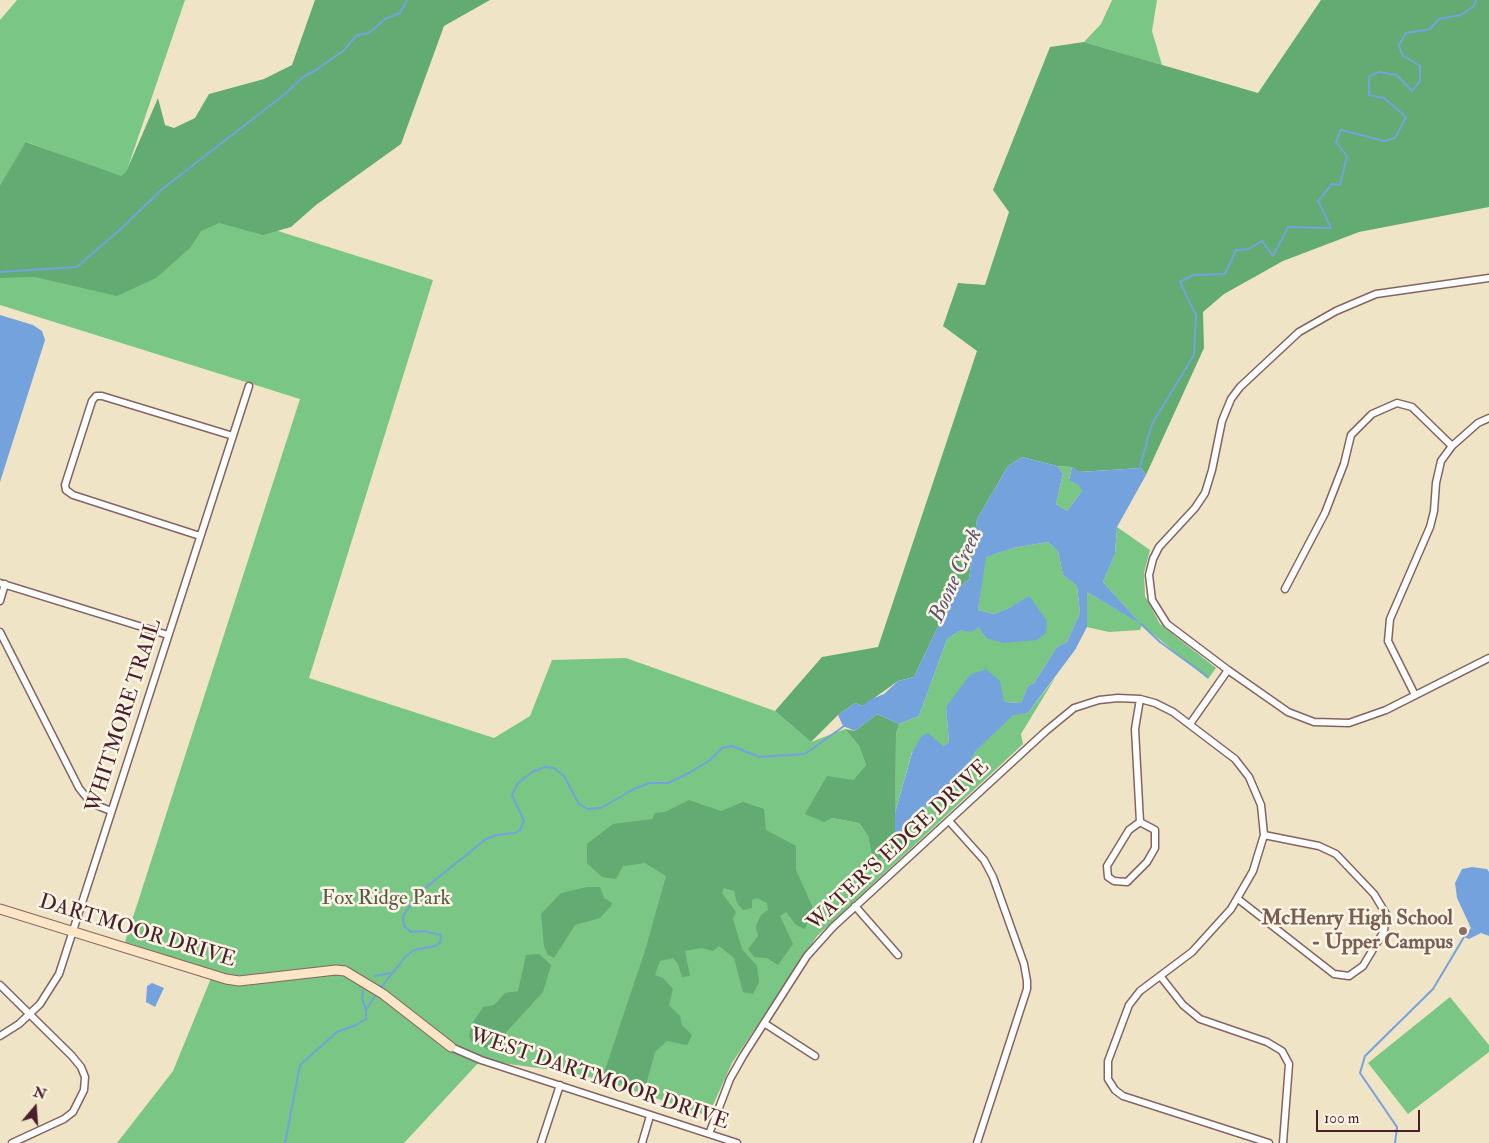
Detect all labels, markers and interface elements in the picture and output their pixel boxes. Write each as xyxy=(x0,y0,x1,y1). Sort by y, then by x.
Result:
water label: Boone Creek xyxy=(925,525,989,627)
street label: WHITMORE TRAIL xyxy=(82,616,168,816)
street label: WATER’S EDGE DRIVE xyxy=(803,755,995,937)
park label: Fox Ridge Park xyxy=(322,886,450,912)
street label: DARTMOOR DRIVE xyxy=(36,890,238,974)
place label: McHenry High School - Upper Campus xyxy=(1261,906,1453,956)
marker: McHenry High School - Upper Campus xyxy=(1457,925,1469,937)
street label: WEST DARTMOOR DRIVE xyxy=(466,1024,732,1136)
north arrow xyxy=(10,1083,60,1133)
text: N xyxy=(31,1083,48,1103)
scale bar xyxy=(1319,1100,1423,1132)
text: 100 m xyxy=(1324,1109,1359,1128)

